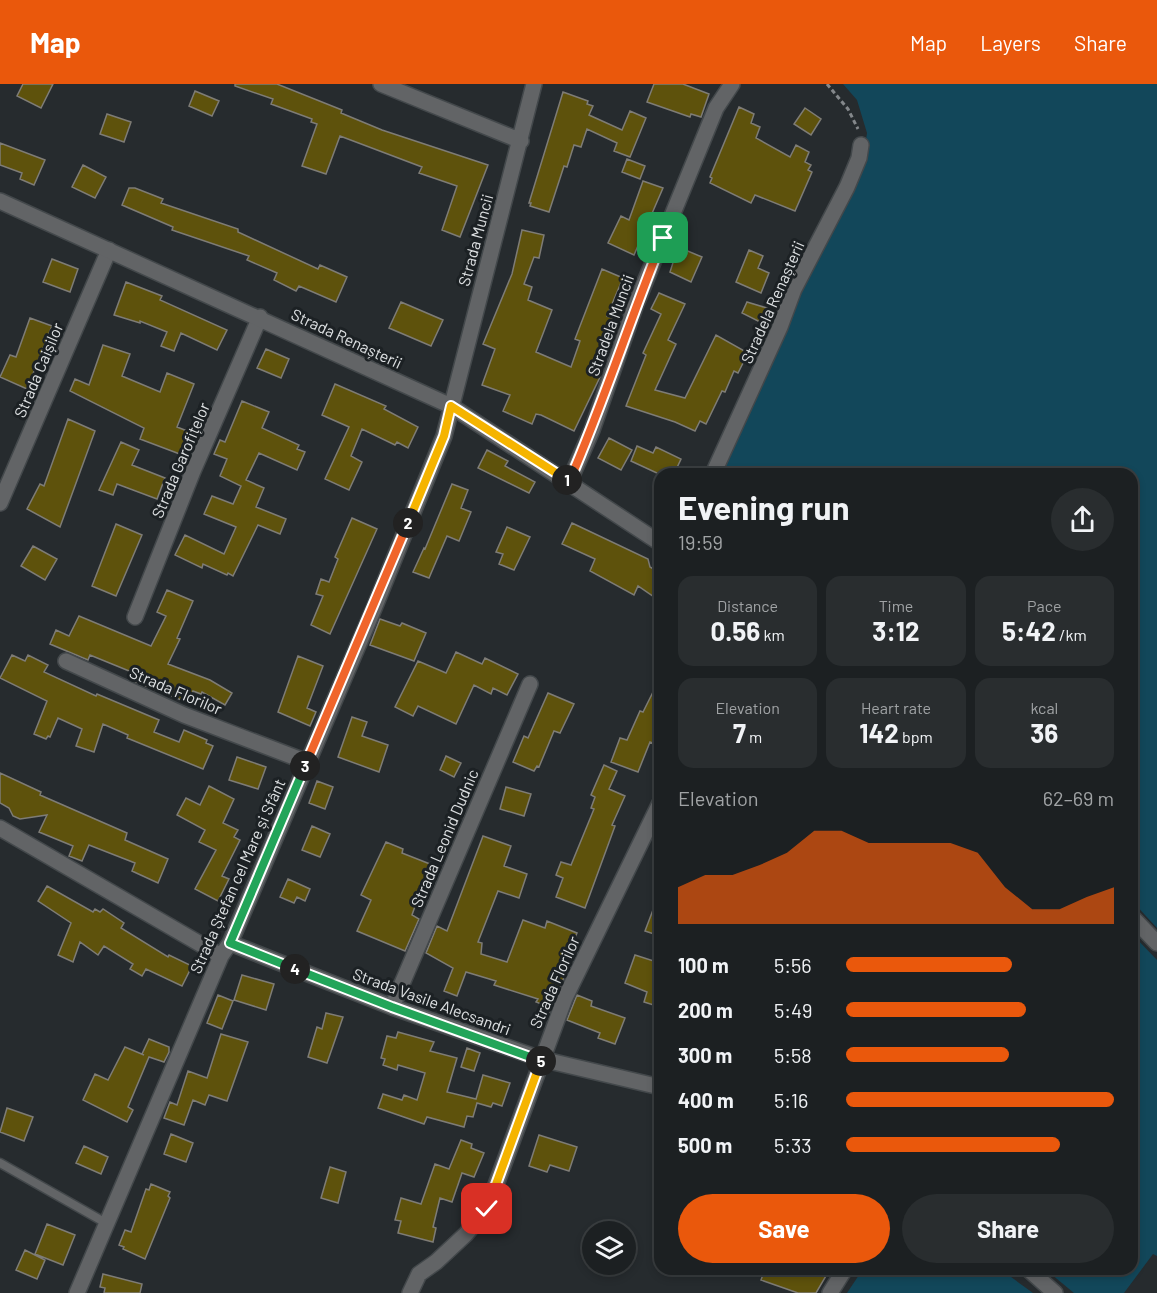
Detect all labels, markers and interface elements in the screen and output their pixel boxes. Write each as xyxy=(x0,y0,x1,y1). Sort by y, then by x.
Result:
text: Map xyxy=(30,25,81,59)
text: Map xyxy=(910,30,947,55)
text: Layers xyxy=(980,30,1041,55)
text: Share xyxy=(1074,30,1127,55)
street label: Strada Muncii xyxy=(454,192,496,288)
pin xyxy=(637,212,688,263)
icon: arrive xyxy=(646,221,679,254)
street label: Stradela Renașterii xyxy=(736,238,808,366)
street label: Stradela Muncii xyxy=(583,272,637,378)
street label: Strada Renașterii xyxy=(289,304,405,372)
street label: Strada Caișilor xyxy=(9,320,67,420)
street label: Strada Garofițelor xyxy=(147,399,213,521)
pin: 1 xyxy=(552,465,582,495)
text: 1 xyxy=(564,470,570,489)
text: Evening run xyxy=(678,487,850,527)
button: share xyxy=(1051,488,1114,551)
pin: 2 xyxy=(393,508,423,538)
text: 2 xyxy=(404,513,412,532)
text: 19:59 xyxy=(678,530,723,554)
text: Distance xyxy=(717,596,778,615)
text: Time xyxy=(879,596,913,615)
text: Pace xyxy=(1027,596,1062,615)
text: 0.56 xyxy=(711,615,760,646)
text: 3:12 xyxy=(872,615,920,646)
text: 5:42 xyxy=(1002,615,1056,646)
text: km xyxy=(760,625,785,644)
text: /km xyxy=(1056,625,1087,644)
street label: Strada Florilor xyxy=(127,662,225,718)
text: Elevation xyxy=(715,698,780,717)
text: Heart rate xyxy=(861,698,931,717)
text: kcal xyxy=(1030,698,1058,717)
text: 7 xyxy=(733,717,746,748)
text: 142 xyxy=(859,717,899,748)
text: 36 xyxy=(1030,717,1058,748)
text: m xyxy=(746,727,762,746)
text: bpm xyxy=(899,727,933,746)
pin: 3 xyxy=(290,751,320,781)
text: 3 xyxy=(301,756,309,775)
street label: Strada Leonid Dudnic xyxy=(406,766,482,910)
street label: Strada Ștefan cel Mare și Sfânt xyxy=(185,776,289,976)
text: Elevation xyxy=(678,786,759,810)
text: 62–69 m xyxy=(1043,786,1114,810)
street label: Strada Florilor xyxy=(525,933,583,1031)
text: 100 m xyxy=(678,953,729,977)
text: 5:56 xyxy=(774,953,812,977)
pin: 4 xyxy=(280,954,310,984)
text: 4 xyxy=(290,959,300,978)
street label: Strada Vasile Alecsandri xyxy=(351,964,513,1038)
text: 200 m xyxy=(678,998,733,1022)
text: 5:49 xyxy=(774,998,813,1022)
text: 300 m xyxy=(678,1043,732,1067)
text: 5:58 xyxy=(774,1043,812,1067)
pin: 5 xyxy=(526,1046,556,1076)
text: 5 xyxy=(537,1051,545,1070)
text: 400 m xyxy=(678,1088,734,1112)
text: 5:16 xyxy=(774,1088,808,1112)
text: 500 m xyxy=(678,1133,732,1157)
text: 5:33 xyxy=(774,1133,812,1157)
pin xyxy=(461,1183,512,1234)
icon: check xyxy=(470,1192,503,1225)
button: Save xyxy=(678,1194,890,1263)
button: Share xyxy=(902,1194,1114,1263)
map controls xyxy=(582,1221,636,1275)
button: layers xyxy=(582,1221,636,1275)

